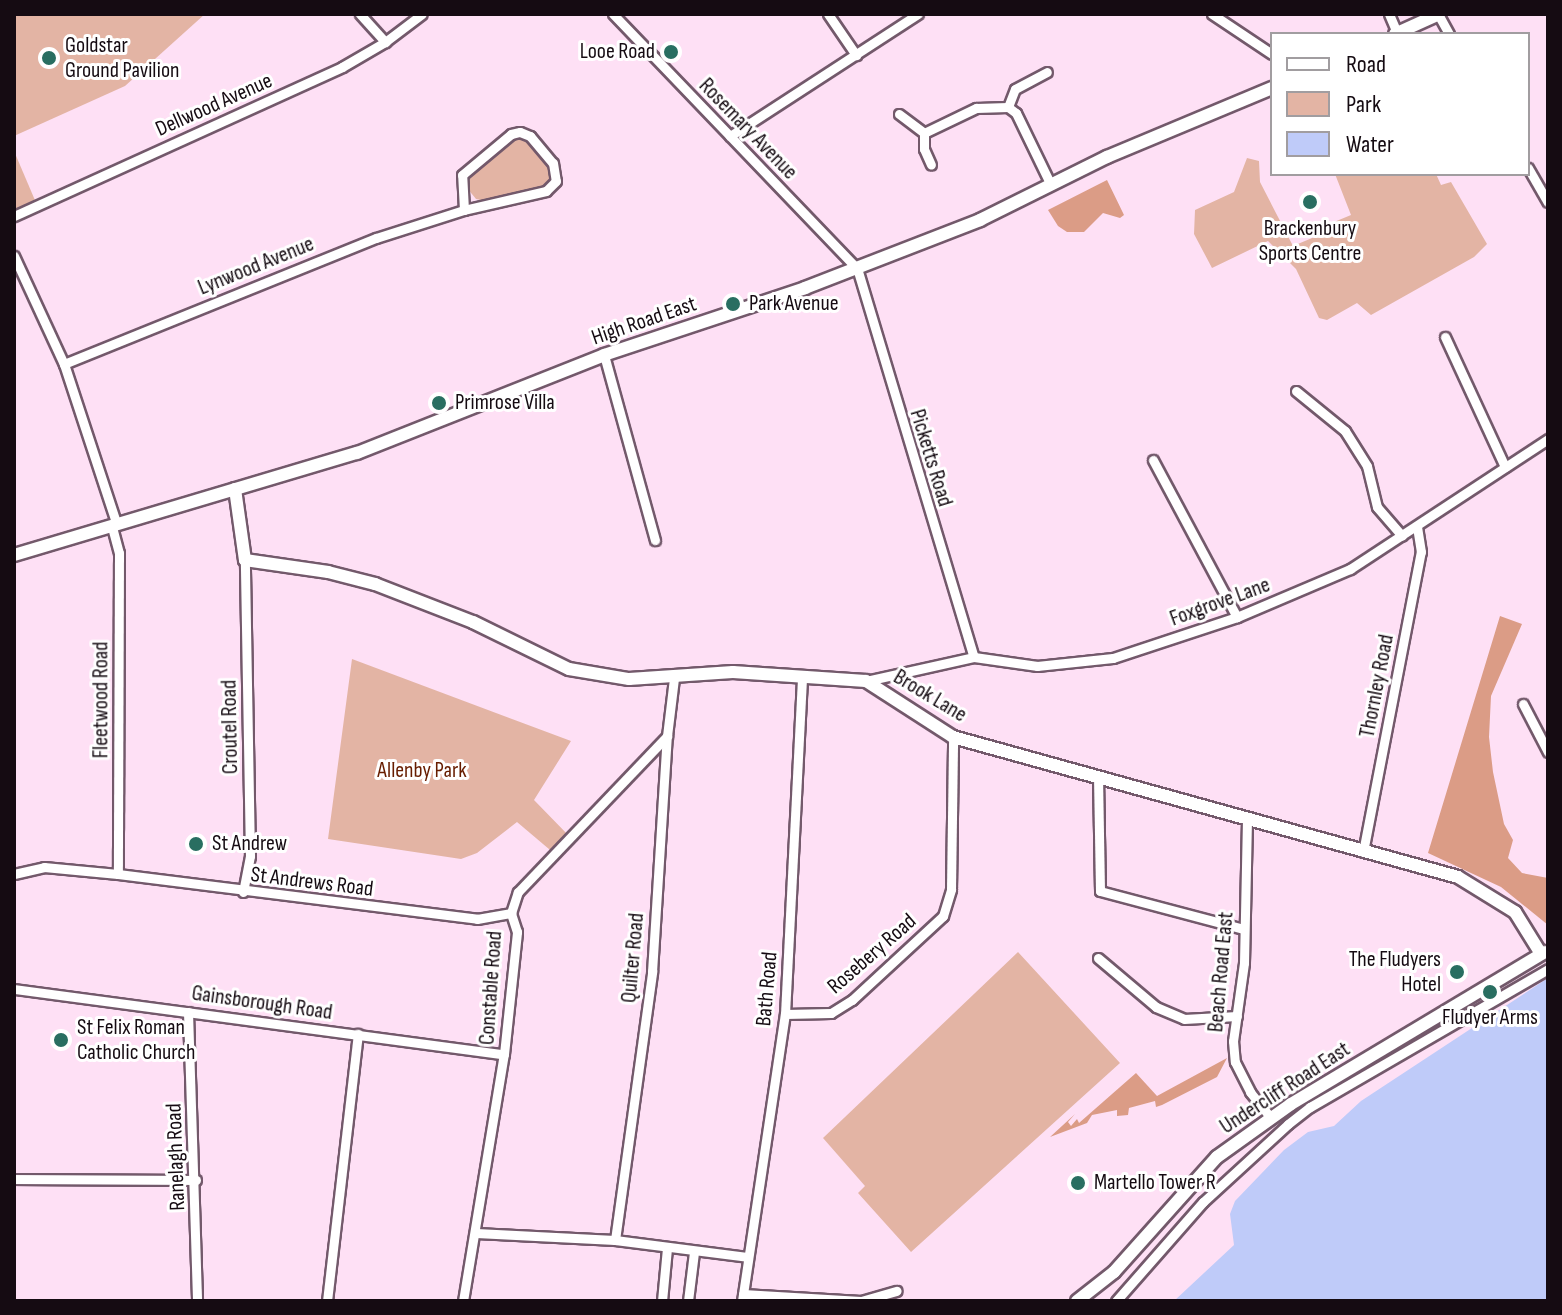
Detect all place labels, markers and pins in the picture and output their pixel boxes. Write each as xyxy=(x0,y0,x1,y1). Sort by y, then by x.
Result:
place label: Goldstar Ground Pavilion xyxy=(65,32,180,84)
place label: Looe Road xyxy=(580,39,655,65)
marker: Looe Road xyxy=(662,43,680,61)
marker: Goldstar Ground Pavilion xyxy=(40,49,58,67)
marker: Brackenbury Sports Centre xyxy=(1301,193,1319,211)
place label: Brackenbury Sports Centre xyxy=(1259,215,1361,266)
place label: Park Avenue xyxy=(749,291,838,317)
marker: Park Avenue xyxy=(724,295,742,313)
place label: Primrose Villa xyxy=(455,390,555,416)
marker: Primrose Villa xyxy=(430,394,448,412)
place label: St Andrew xyxy=(212,831,287,857)
marker: St Andrew xyxy=(187,835,205,853)
place label: The Fludyers Hotel xyxy=(1349,946,1441,998)
marker: The Fludyers Hotel xyxy=(1448,963,1466,981)
marker: Fludyer Arms xyxy=(1481,983,1499,1001)
place label: Fludyer Arms xyxy=(1442,1005,1538,1031)
place label: St Felix Roman Catholic Church xyxy=(77,1014,195,1066)
marker: St Felix Roman Catholic Church xyxy=(52,1031,70,1049)
place label: Martello Tower R xyxy=(1094,1170,1216,1196)
marker: Martello Tower R xyxy=(1069,1174,1087,1192)

